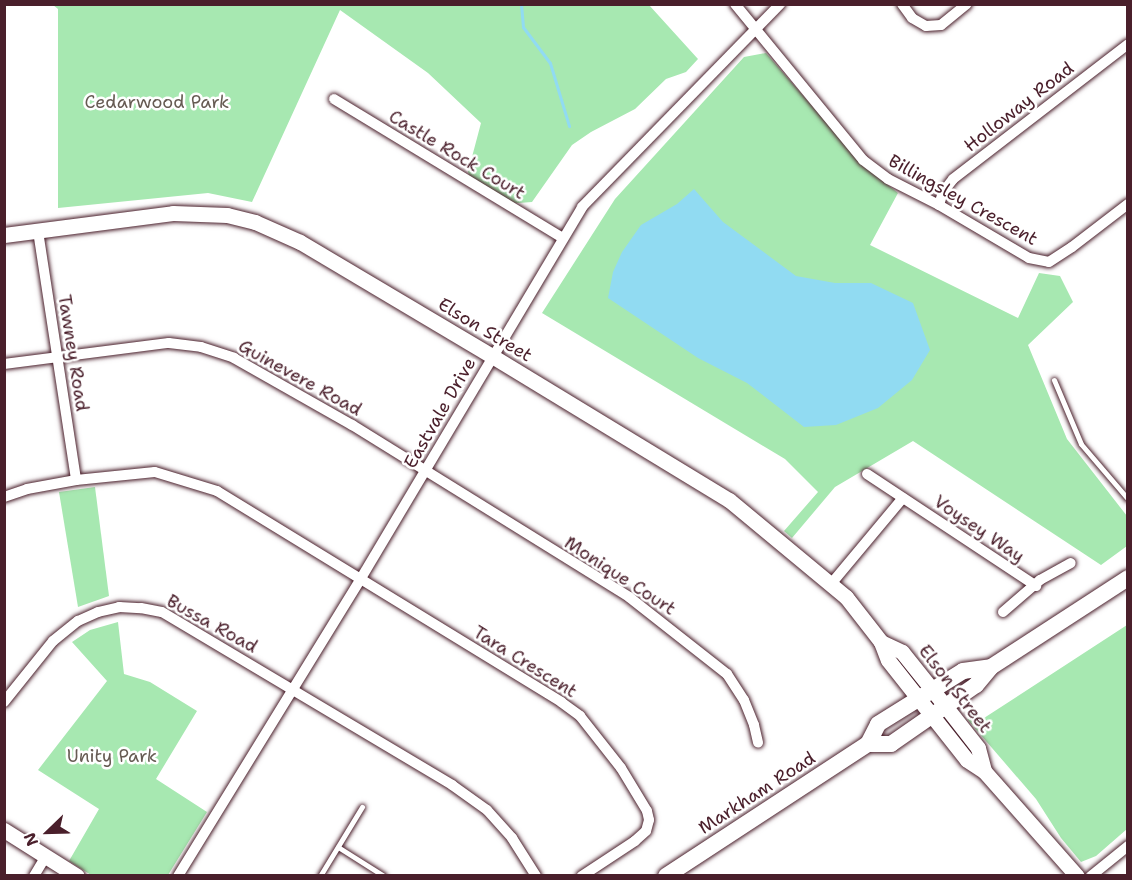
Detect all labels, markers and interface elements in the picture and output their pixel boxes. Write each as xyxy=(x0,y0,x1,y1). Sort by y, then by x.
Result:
street label: Holloway Road xyxy=(960,58,1078,156)
park label: Cedarwood Park xyxy=(85,91,229,113)
street label: Castle Rock Court xyxy=(385,106,529,204)
street label: Billingsley Crescent xyxy=(885,150,1041,250)
street label: Tawney Road xyxy=(53,293,93,413)
street label: Elson Street xyxy=(434,293,536,367)
street label: Guinevere Road xyxy=(235,335,365,421)
street label: Eastvale Drive xyxy=(400,354,480,472)
street label: Voysey Way xyxy=(930,491,1028,567)
street label: Monique Court xyxy=(560,532,680,620)
street label: Bussa Road xyxy=(163,590,261,658)
street label: Tara Crescent xyxy=(469,621,581,703)
street label: Elson Street xyxy=(914,641,996,737)
park label: Unity Park xyxy=(67,745,157,767)
street label: Markham Road xyxy=(695,747,819,839)
north arrow xyxy=(18,802,78,862)
text: N xyxy=(19,829,43,849)

